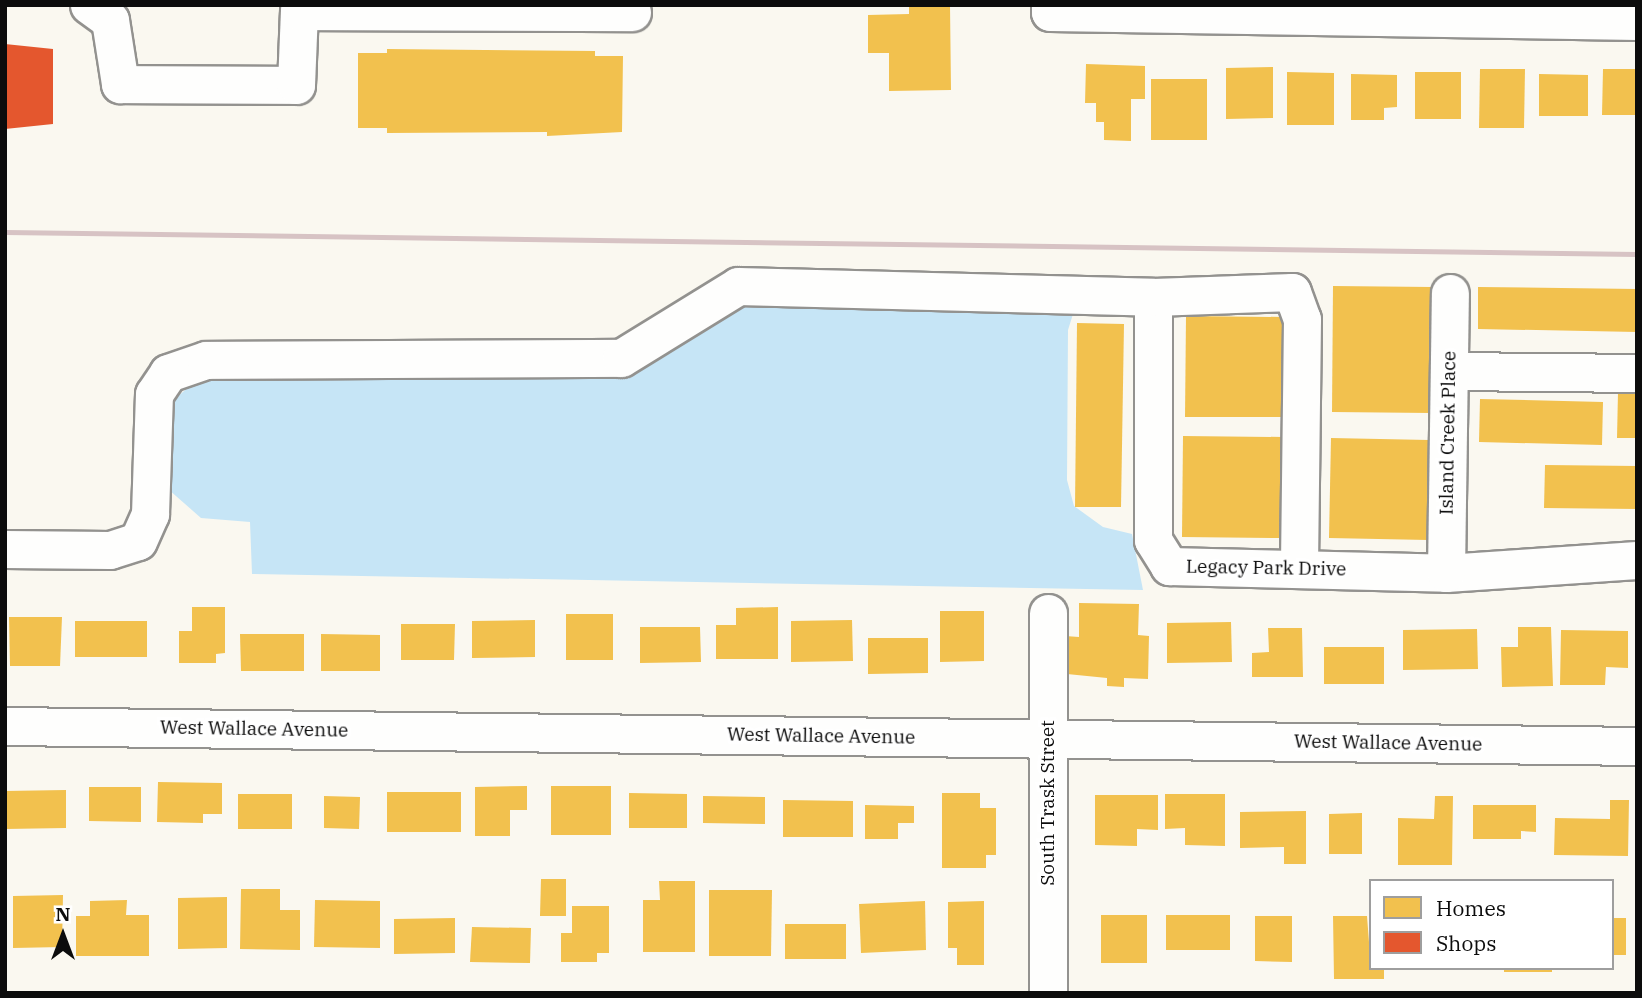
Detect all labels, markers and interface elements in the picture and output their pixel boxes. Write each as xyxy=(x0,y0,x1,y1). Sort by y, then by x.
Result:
street label: Island Creek Place xyxy=(1435,351,1461,515)
street label: Legacy Park Drive xyxy=(1186,555,1346,581)
street label: West Wallace Avenue xyxy=(160,716,348,742)
street label: South Trask Street xyxy=(1037,720,1059,886)
street label: West Wallace Avenue xyxy=(727,723,915,749)
street label: West Wallace Avenue xyxy=(1294,730,1482,756)
legend xyxy=(1369,879,1614,970)
text: Homes xyxy=(1436,894,1506,922)
north arrow xyxy=(28,900,98,970)
text: N xyxy=(55,902,71,926)
text: Shops xyxy=(1436,929,1496,957)

